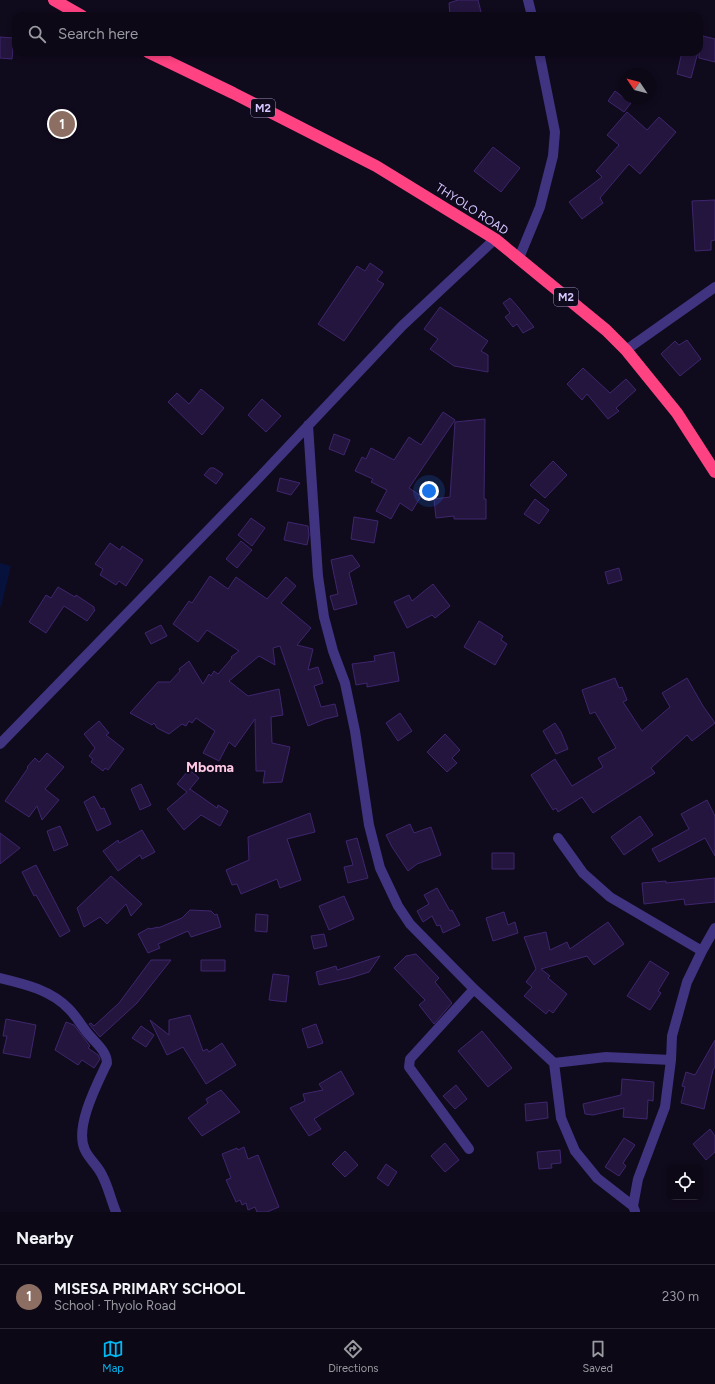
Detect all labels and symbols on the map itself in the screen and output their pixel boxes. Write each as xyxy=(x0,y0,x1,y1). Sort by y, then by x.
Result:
north arrow xyxy=(619,68,655,104)
road number: M2 xyxy=(251,99,275,117)
pin: 1 xyxy=(49,109,75,139)
street label: THYOLO ROAD xyxy=(433,180,511,238)
road number: M2 xyxy=(554,288,578,306)
your location xyxy=(419,481,439,501)
district label: Mboma xyxy=(186,759,234,776)

